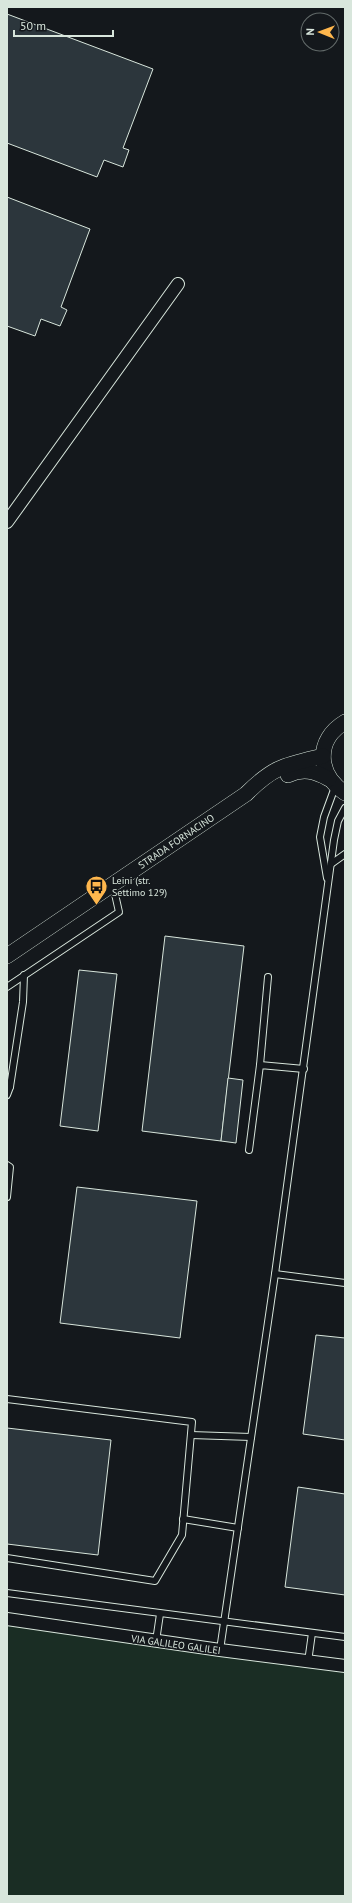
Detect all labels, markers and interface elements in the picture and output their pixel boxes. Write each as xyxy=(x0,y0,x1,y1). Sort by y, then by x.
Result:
scale bar xyxy=(14,12,113,38)
north arrow xyxy=(300,12,340,52)
text: 50 m xyxy=(20,18,46,33)
text: N xyxy=(303,28,317,36)
street label: STRADA FORNACINO xyxy=(136,811,217,872)
bus stop icon: Leini (str. Settimo 129) xyxy=(84,873,110,906)
place label: Leini (str. Settimo 129) xyxy=(112,874,167,899)
street label: VIA GALILEO GALILEI xyxy=(129,1632,222,1657)

